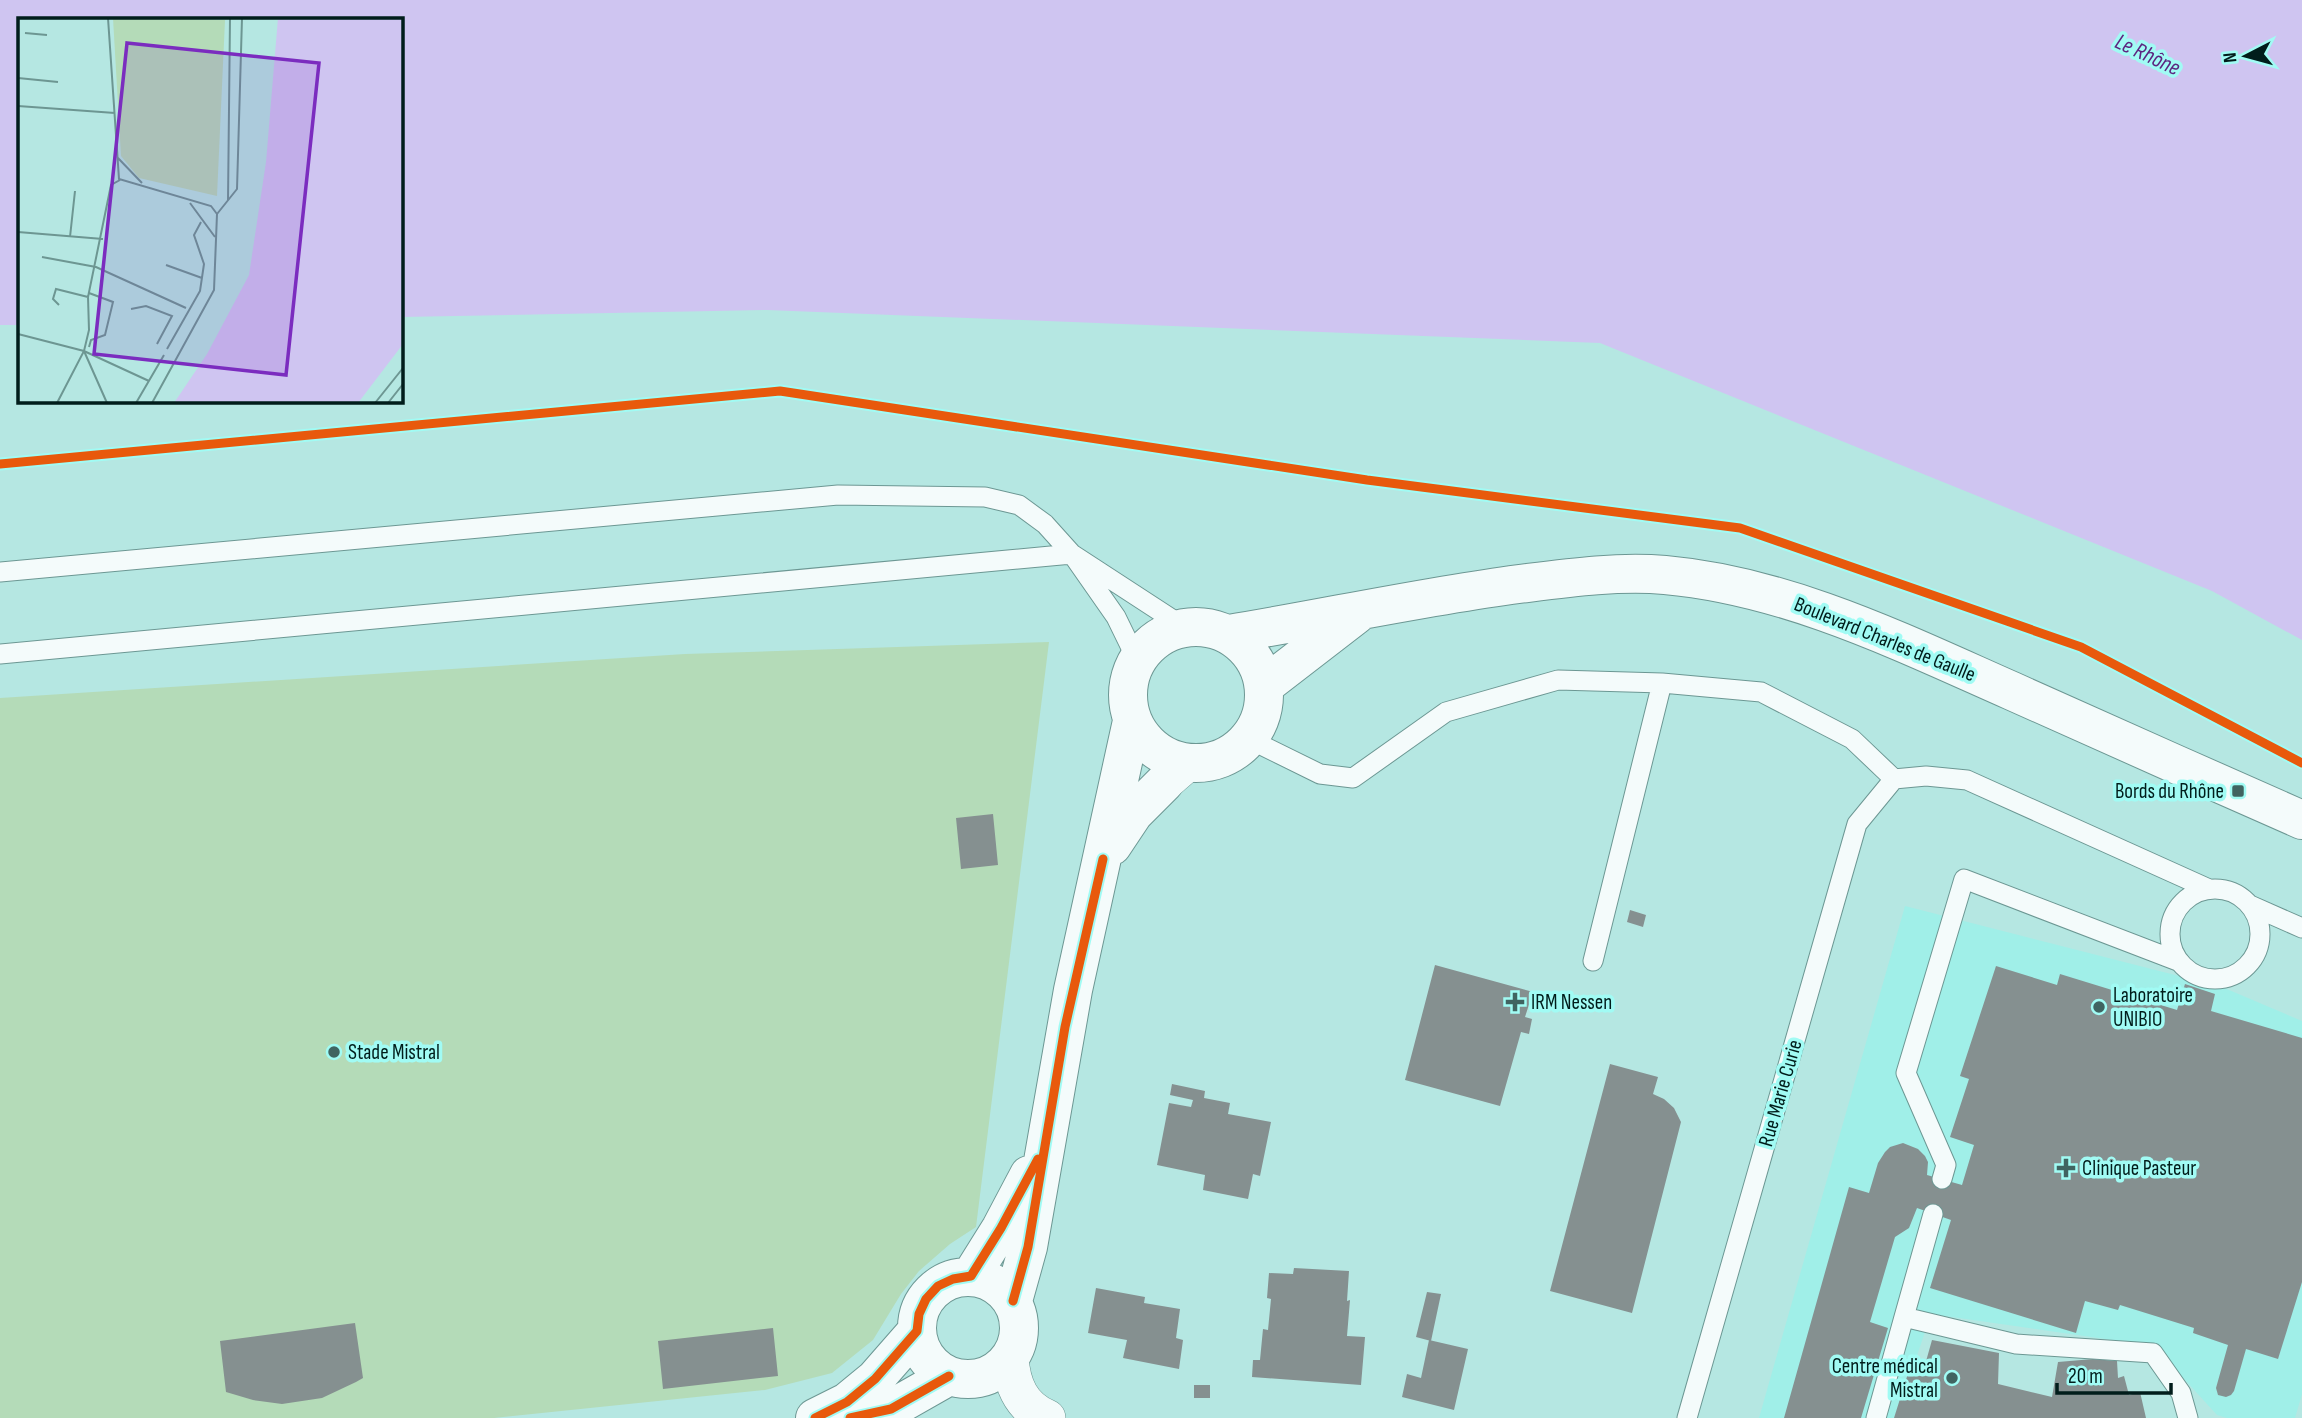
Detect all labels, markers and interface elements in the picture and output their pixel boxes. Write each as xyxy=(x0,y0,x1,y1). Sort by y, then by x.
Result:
inset map xyxy=(18,18,402,402)
north arrow xyxy=(2211,21,2281,91)
water label: Le Rhône xyxy=(2111,28,2185,82)
text: N xyxy=(2219,51,2243,64)
street label: Boulevard Charles de Gaulle xyxy=(1791,592,1979,687)
place label: Bords du Rhône xyxy=(2115,779,2224,804)
marker: Bords du Rhône xyxy=(2230,783,2246,799)
place label: Laboratoire UNIBIO xyxy=(2113,983,2193,1032)
place label: IRM Nessen xyxy=(1531,990,1612,1015)
marker: IRM Nessen xyxy=(1505,992,1525,1012)
marker: Laboratoire UNIBIO xyxy=(2091,999,2107,1015)
street label: Rue Marie Curie xyxy=(1753,1037,1808,1149)
place label: Stade Mistral xyxy=(348,1040,440,1065)
marker: Stade Mistral xyxy=(326,1044,342,1060)
place label: Clinique Pasteur xyxy=(2082,1156,2196,1181)
marker: Clinique Pasteur xyxy=(2056,1158,2076,1178)
scale bar xyxy=(2057,1352,2171,1396)
place label: Centre médical Mistral xyxy=(1832,1354,1938,1403)
text: 20 m xyxy=(2068,1364,2103,1389)
marker: Centre médical Mistral xyxy=(1944,1370,1960,1386)

